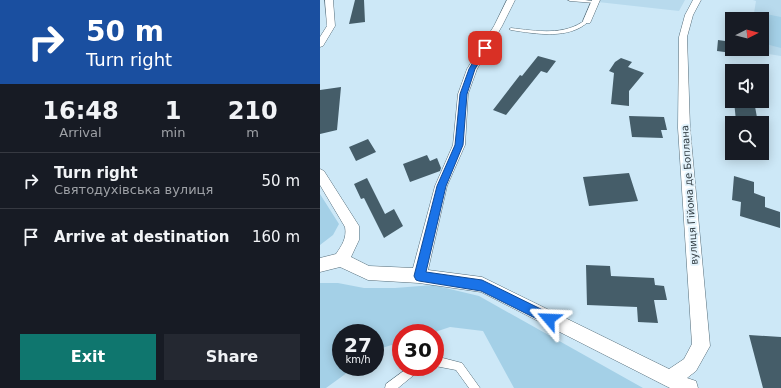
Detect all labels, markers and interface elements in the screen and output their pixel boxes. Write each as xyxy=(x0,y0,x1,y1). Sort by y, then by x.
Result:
north arrow xyxy=(725,12,769,56)
map controls xyxy=(725,12,769,160)
text: 50 m xyxy=(86,15,164,48)
icon: right xyxy=(20,16,72,68)
pin xyxy=(468,31,502,65)
icon: arrive xyxy=(474,37,496,59)
text: Turn right xyxy=(86,49,172,70)
button: sound xyxy=(725,64,769,108)
text: 16:48 xyxy=(42,97,119,125)
text: 1 xyxy=(165,97,181,125)
text: 210 xyxy=(228,97,278,125)
button: search xyxy=(725,116,769,160)
text: Arrival xyxy=(59,125,102,140)
text: min xyxy=(161,125,185,140)
text: m xyxy=(246,125,259,140)
street label: вулиця Гійома де Боплана xyxy=(679,125,700,265)
text: Turn right xyxy=(54,164,138,182)
icon: right xyxy=(20,170,42,192)
text: 50 m xyxy=(262,172,300,190)
text: Святодухівська вулиця xyxy=(54,182,213,197)
icon: arrive xyxy=(20,226,42,248)
text: Arrive at destination xyxy=(54,228,229,246)
text: 160 m xyxy=(252,228,300,246)
position arrow xyxy=(528,298,570,340)
speed limit sign: 30 xyxy=(392,324,444,376)
text: 27 xyxy=(344,333,372,357)
button: Exit xyxy=(20,334,156,380)
button: Share xyxy=(164,334,300,380)
text: km/h xyxy=(345,354,371,365)

